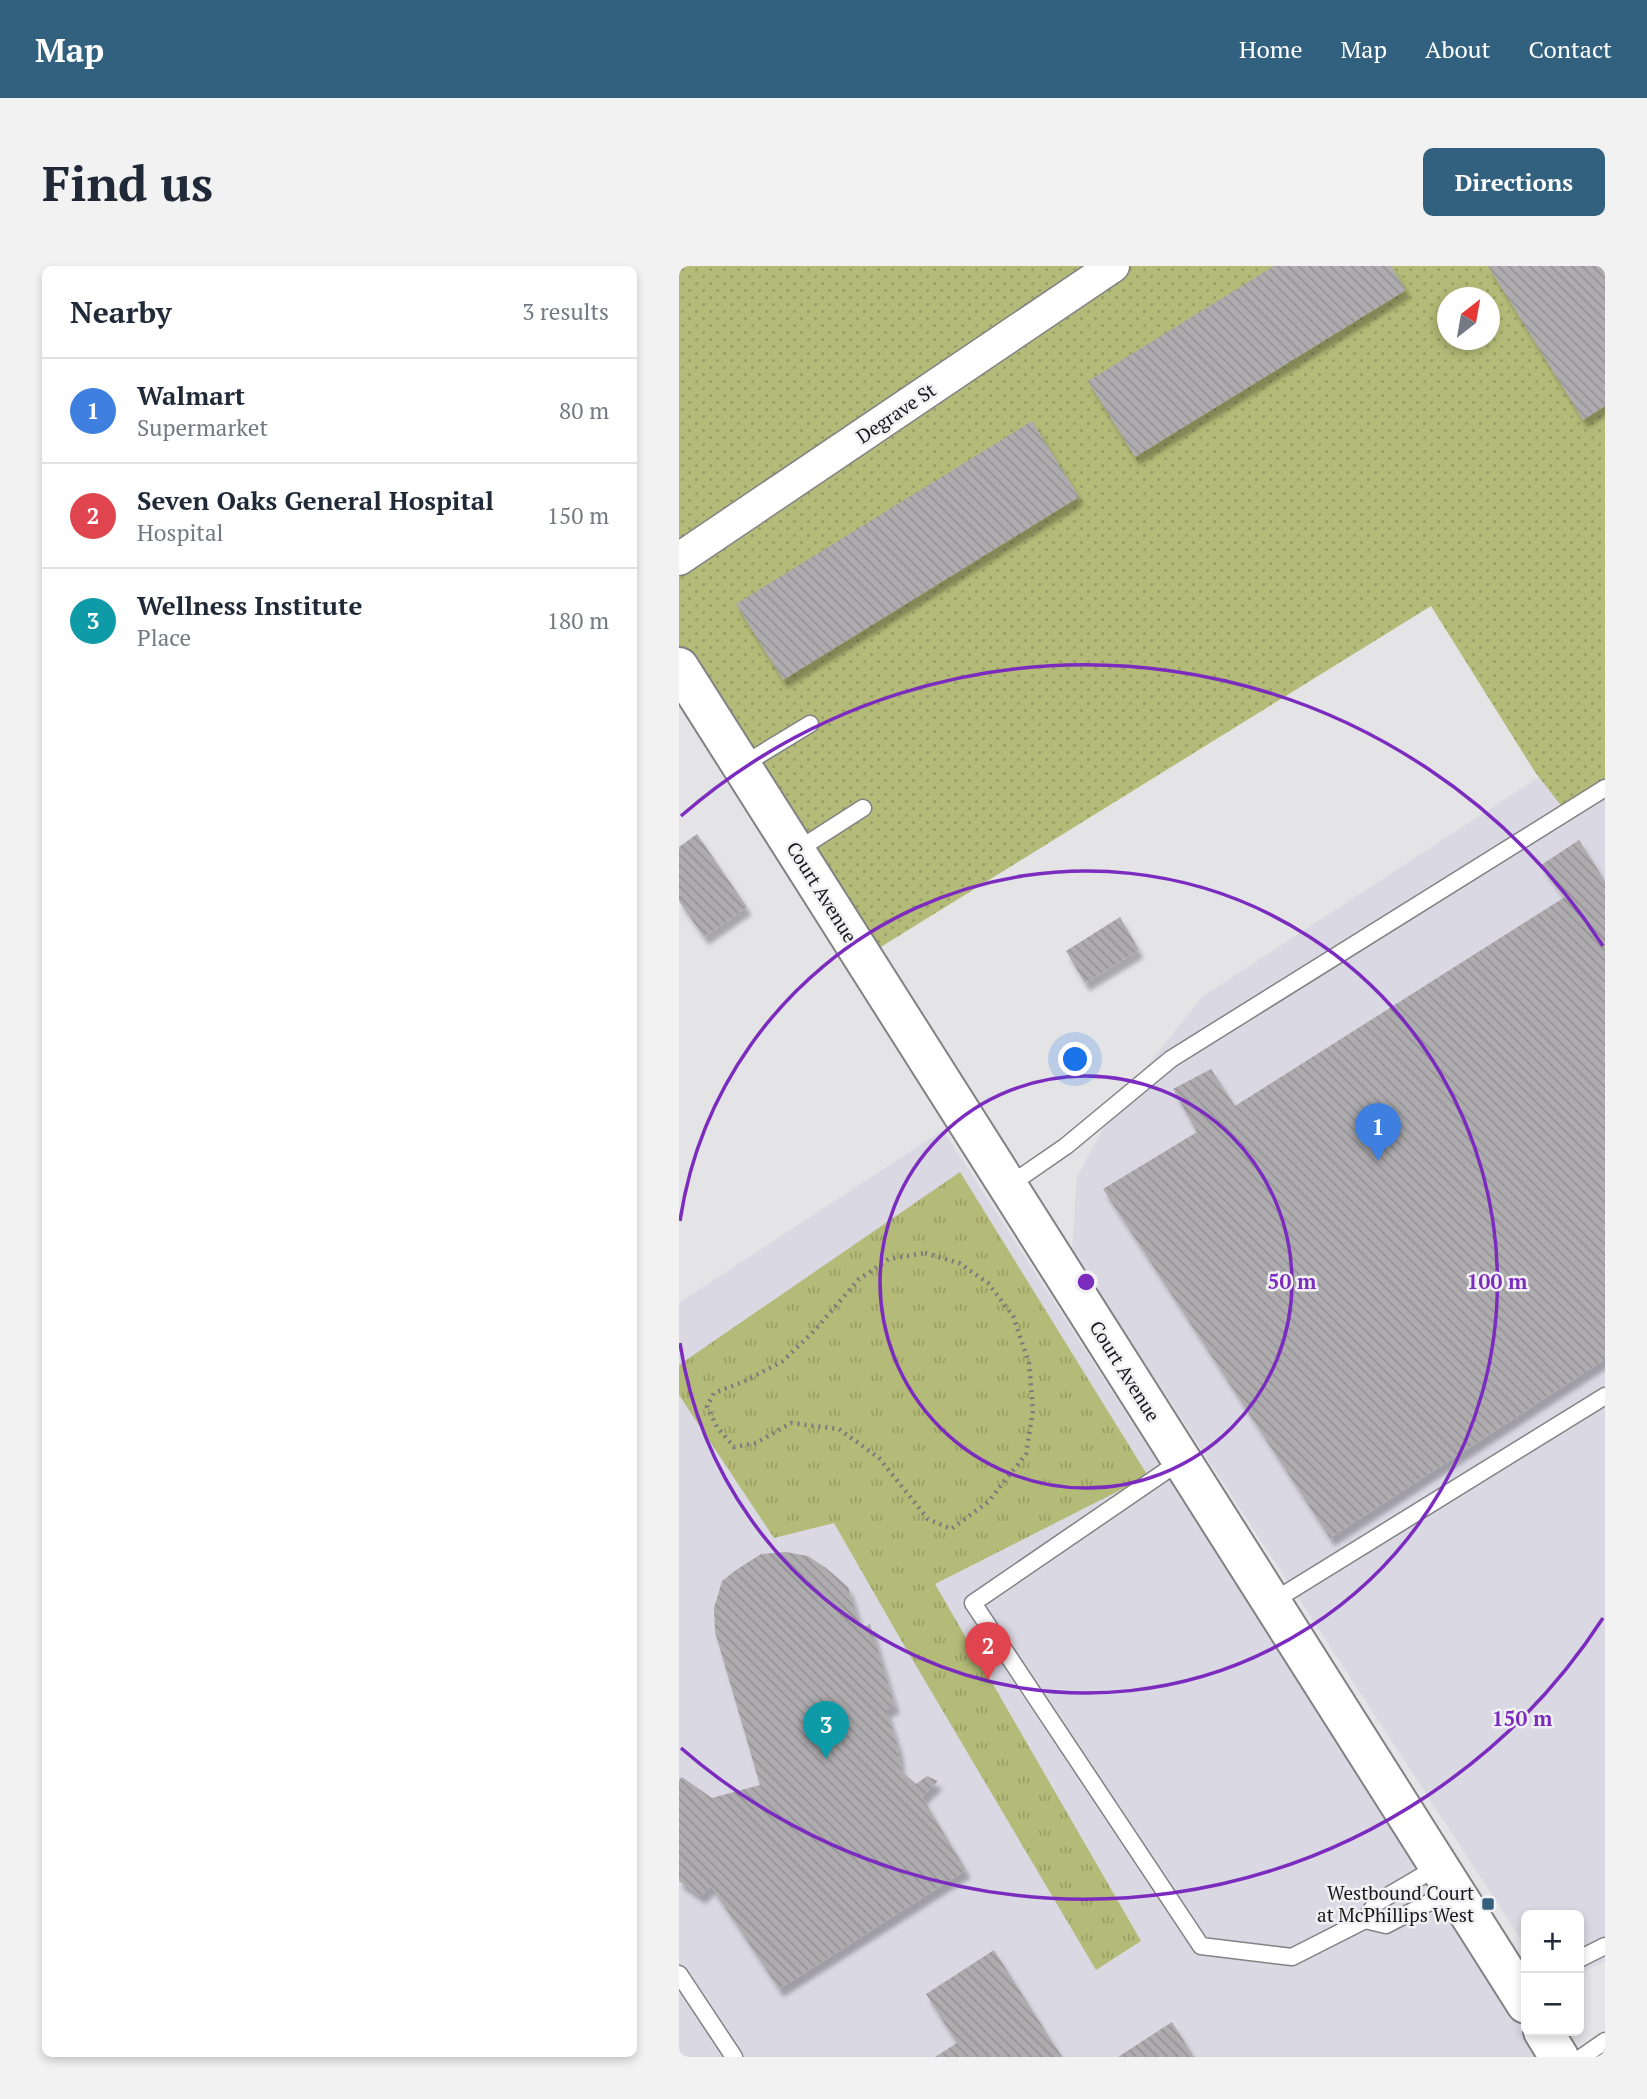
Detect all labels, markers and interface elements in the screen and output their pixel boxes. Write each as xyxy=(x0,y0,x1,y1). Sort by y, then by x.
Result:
text: Map xyxy=(35,28,104,71)
text: Home xyxy=(1239,33,1303,65)
text: Map xyxy=(1341,33,1387,65)
text: About xyxy=(1425,33,1491,65)
text: Contact xyxy=(1529,33,1612,65)
button: Directions xyxy=(1423,148,1605,216)
text: Find us xyxy=(42,150,213,215)
north arrow xyxy=(1437,287,1500,350)
text: Nearby xyxy=(70,292,172,332)
text: 3 results xyxy=(522,296,609,327)
street label: Degrave St xyxy=(851,377,940,448)
text: Walmart xyxy=(137,378,245,412)
text: 1 xyxy=(87,395,100,426)
text: 80 m xyxy=(559,395,609,426)
text: Supermarket xyxy=(137,412,268,443)
text: Seven Oaks General Hospital xyxy=(137,483,494,517)
text: 2 xyxy=(87,500,100,531)
text: 150 m xyxy=(547,500,609,531)
text: Hospital xyxy=(137,517,223,548)
text: Wellness Institute xyxy=(137,588,362,622)
text: 3 xyxy=(87,605,100,636)
text: 180 m xyxy=(547,605,609,636)
text: Place xyxy=(137,622,191,653)
street label: Court Avenue xyxy=(782,837,863,947)
your location xyxy=(1058,1042,1092,1076)
pin: 1 xyxy=(1355,1103,1401,1161)
text: 50 m xyxy=(1268,1267,1317,1295)
text: 100 m xyxy=(1467,1267,1528,1295)
centre of rings xyxy=(1074,1270,1098,1294)
street label: Court Avenue xyxy=(1085,1316,1166,1426)
pin: 2 xyxy=(965,1622,1011,1680)
pin: 3 xyxy=(803,1701,849,1759)
text: 150 m xyxy=(1492,1704,1553,1732)
place label: Westbound Court at McPhillips West xyxy=(1317,1880,1474,1927)
marker: Westbound Court at McPhillips West xyxy=(1480,1896,1496,1912)
map controls xyxy=(1521,1910,1584,2036)
button: + xyxy=(1521,1910,1584,1973)
button: − xyxy=(1521,1973,1584,2036)

